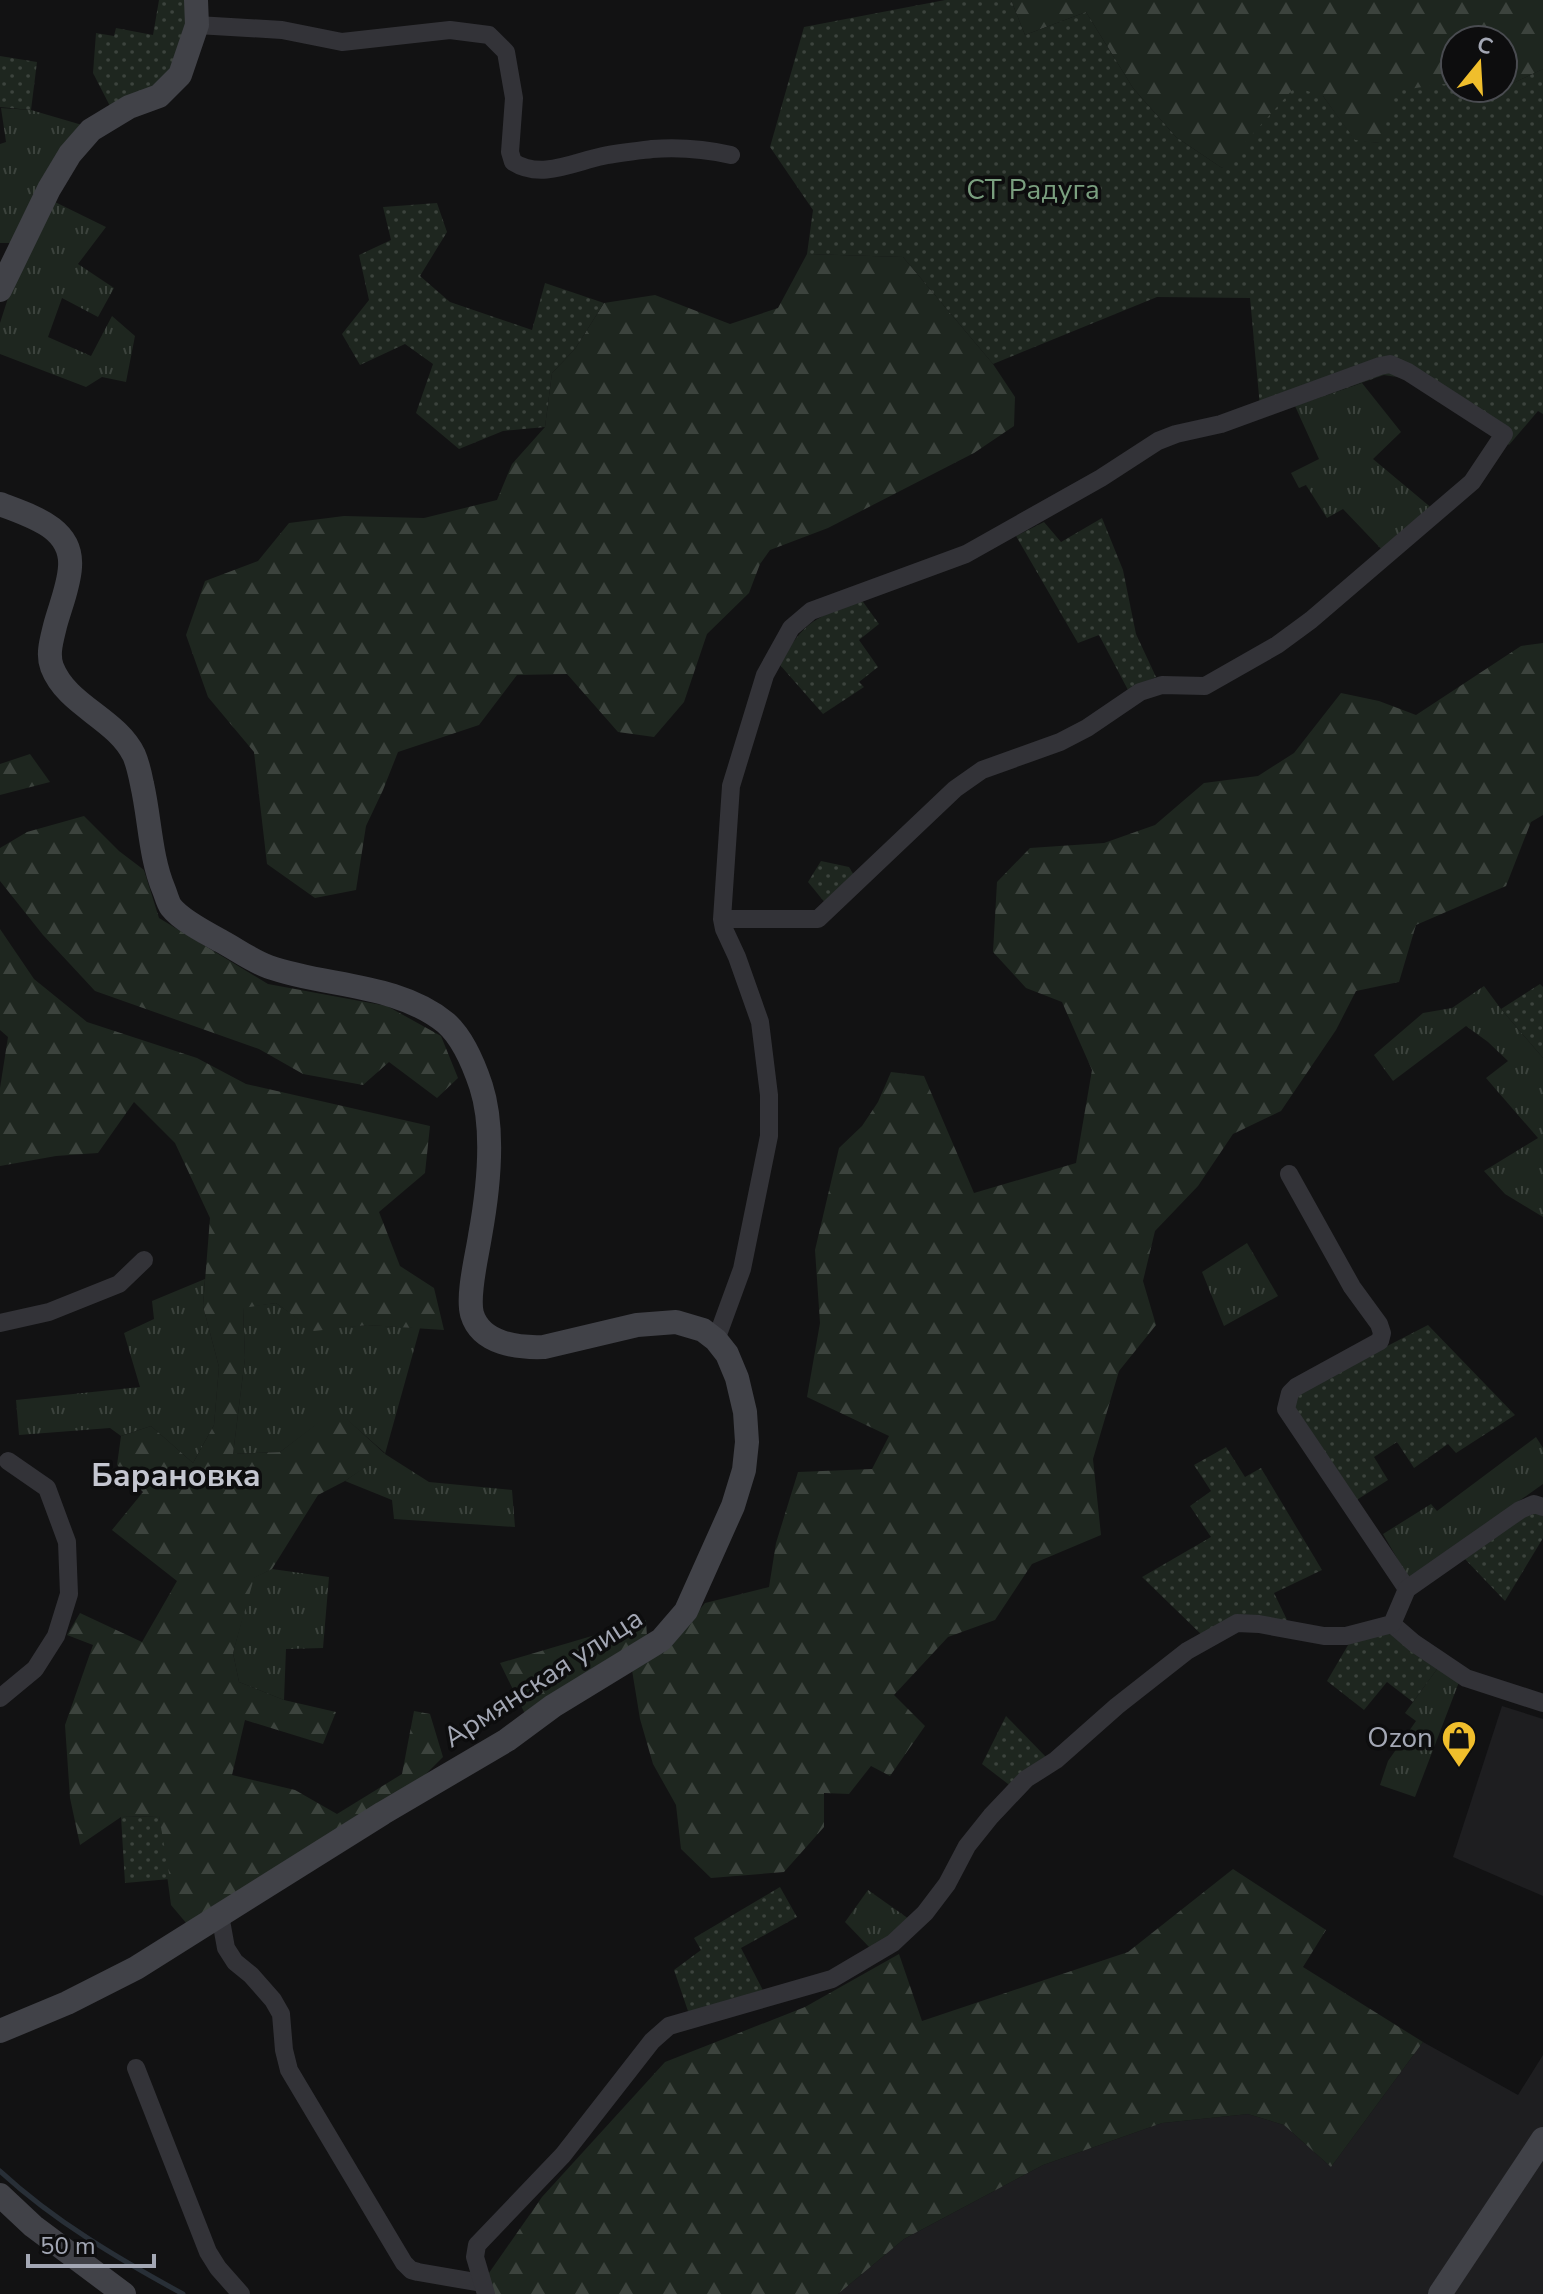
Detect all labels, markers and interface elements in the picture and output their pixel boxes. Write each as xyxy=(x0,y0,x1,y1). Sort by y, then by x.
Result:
north arrow xyxy=(1439,24,1519,104)
text: С xyxy=(1473,29,1497,63)
park label: СТ Радуга xyxy=(966,171,1100,209)
district label: Барановка xyxy=(91,1454,261,1497)
street label: Армянская улица xyxy=(436,1599,650,1757)
place label: Ozon xyxy=(1367,1719,1433,1757)
shop icon: Ozon xyxy=(1440,1719,1478,1769)
scale bar xyxy=(28,2218,154,2268)
text: 50 m xyxy=(40,2230,96,2262)

